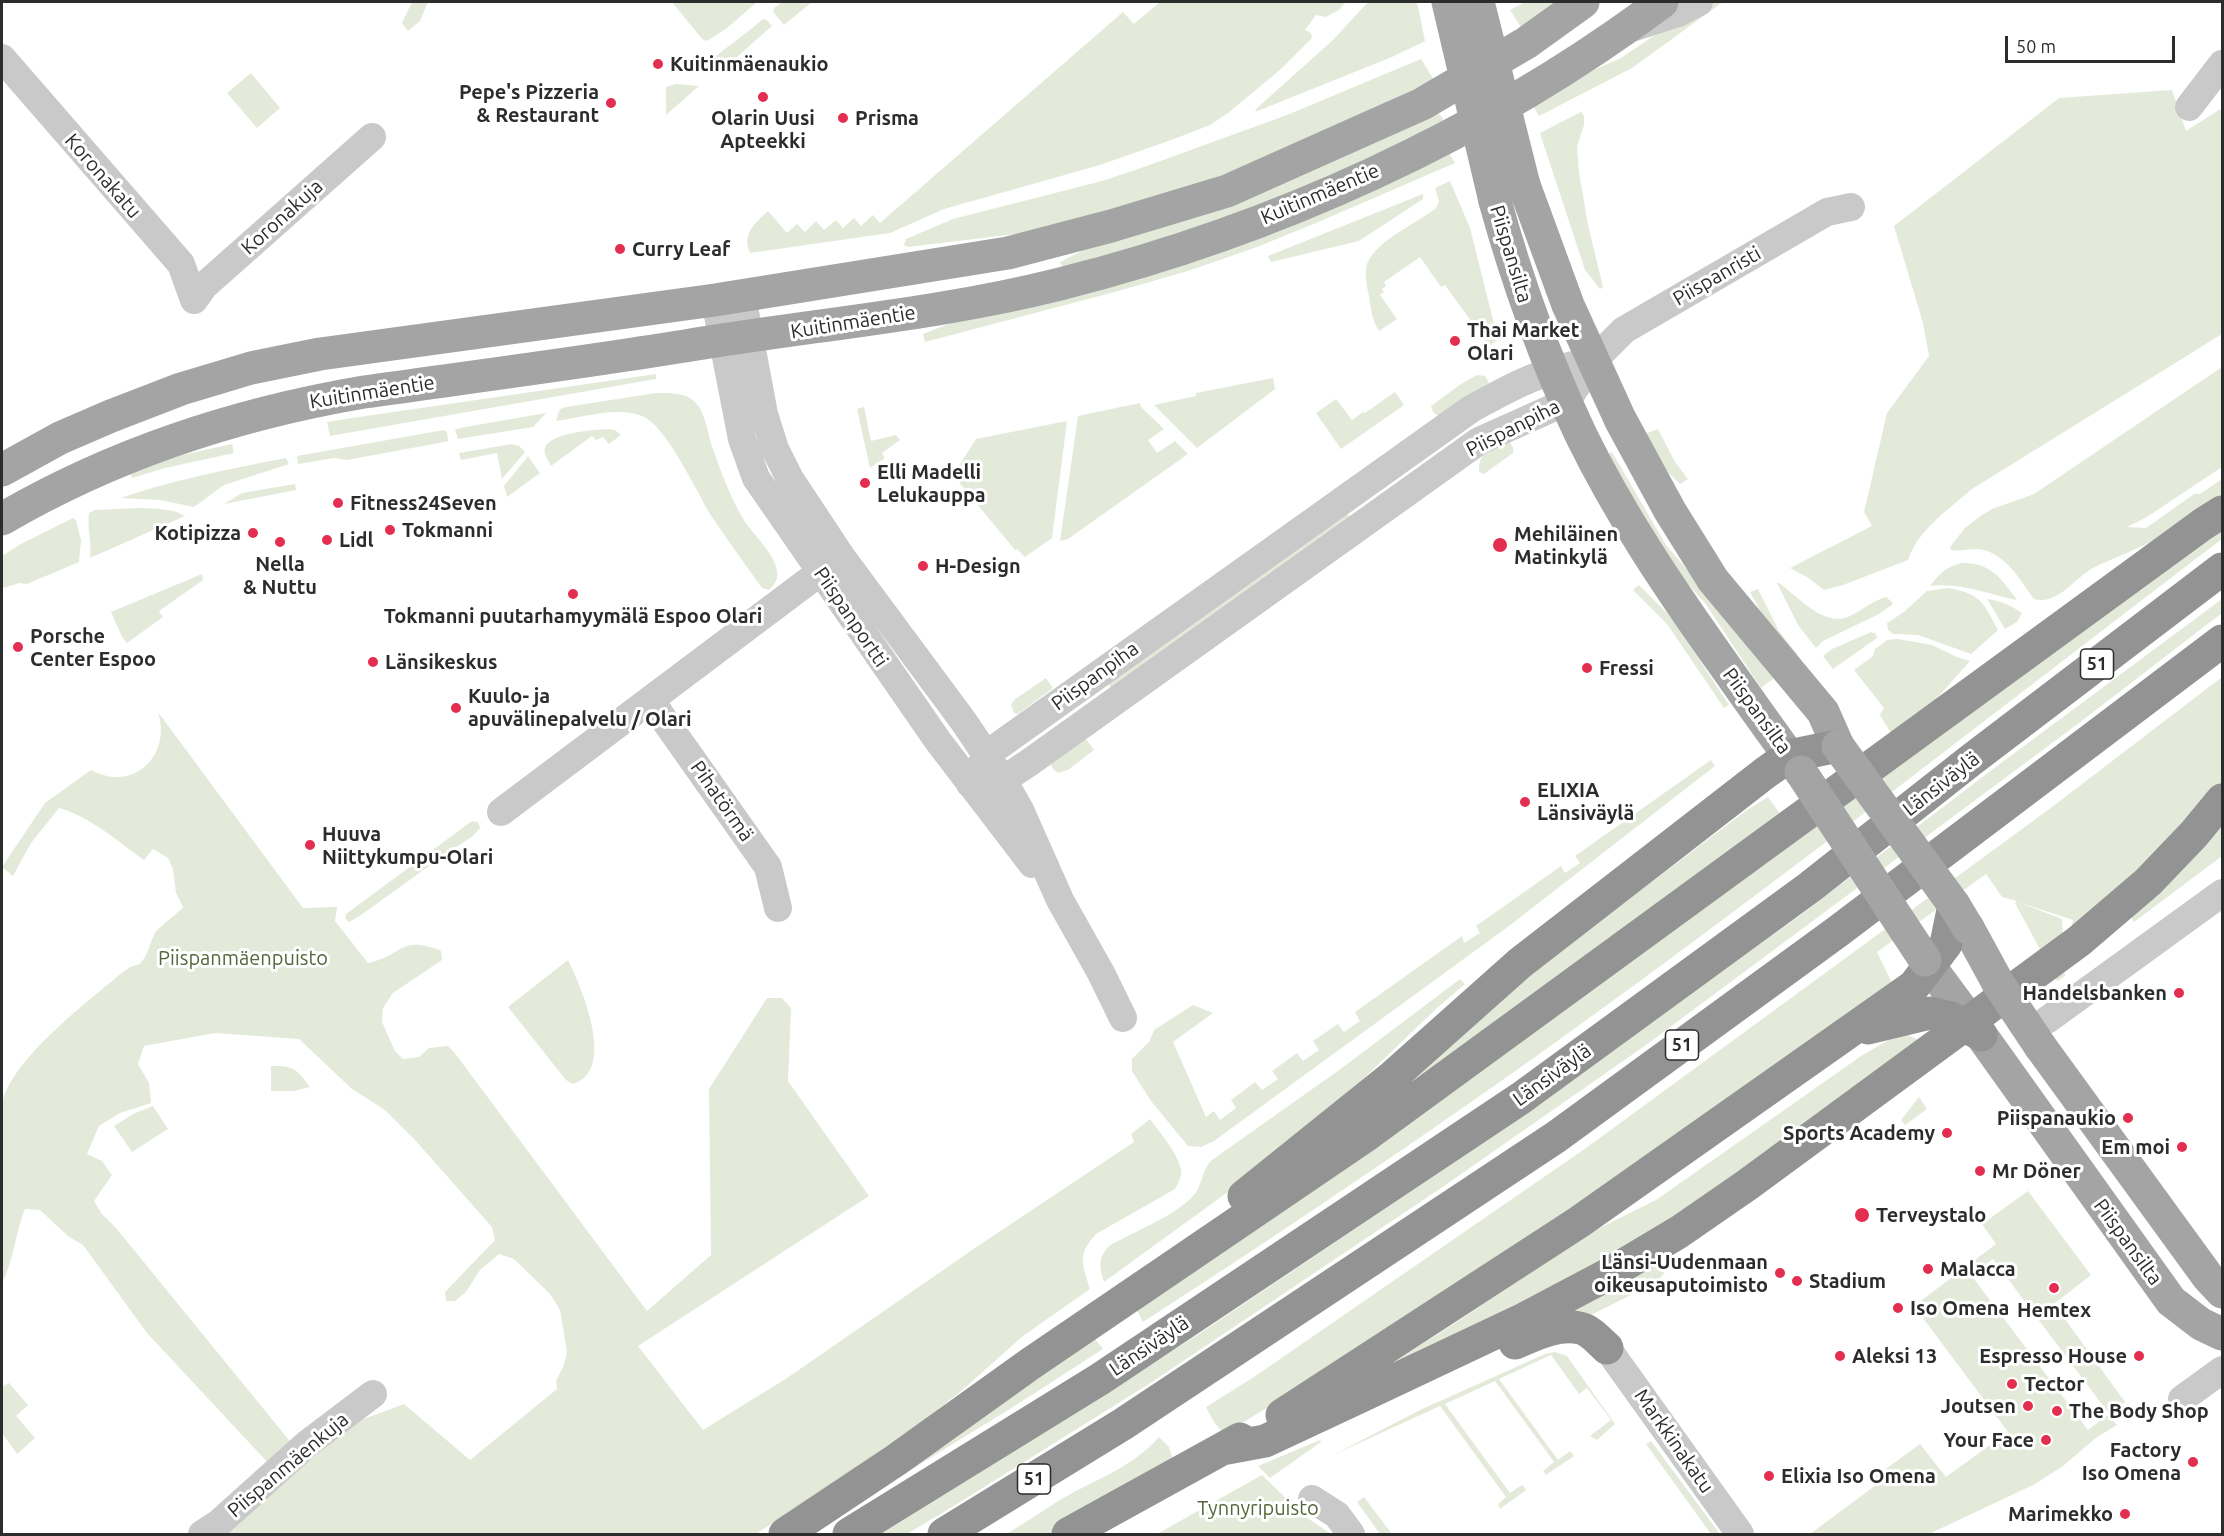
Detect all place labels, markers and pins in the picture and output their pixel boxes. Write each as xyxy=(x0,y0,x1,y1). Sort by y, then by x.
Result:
place label: Kuitinmäenaukio xyxy=(670,52,829,76)
marker: Kuitinmäenaukio xyxy=(651,57,665,71)
place label: Pepe's Pizzeria & Restaurant xyxy=(459,80,599,127)
marker: Olarin Uusi Apteekki xyxy=(756,90,770,104)
marker: Pepe's Pizzeria & Restaurant xyxy=(604,96,618,110)
place label: Olarin Uusi Apteekki xyxy=(711,106,815,153)
place label: Prisma xyxy=(855,106,919,130)
marker: Prisma xyxy=(836,111,850,125)
place label: Curry Leaf xyxy=(632,237,730,261)
marker: Curry Leaf xyxy=(613,242,627,256)
place label: Thai Market Olari xyxy=(1467,318,1579,365)
marker: Thai Market Olari xyxy=(1448,334,1462,348)
place label: Elli Madelli Lelukauppa xyxy=(877,460,986,507)
marker: Elli Madelli Lelukauppa xyxy=(858,476,872,490)
place label: Fitness24Seven xyxy=(350,491,497,515)
marker: Fitness24Seven xyxy=(331,496,345,510)
place label: Tokmanni xyxy=(402,518,493,542)
place label: Kotipizza xyxy=(154,521,241,545)
place label: Mehiläinen Matinkylä xyxy=(1514,522,1618,569)
marker: Tokmanni xyxy=(383,523,397,537)
marker: Kotipizza xyxy=(246,526,260,540)
place label: Lidl xyxy=(339,528,374,552)
marker: Lidl xyxy=(320,533,334,547)
marker: Nella & Nuttu xyxy=(273,535,287,549)
marker: Mehiläinen Matinkylä xyxy=(1491,536,1509,554)
place label: Nella & Nuttu xyxy=(243,552,317,599)
place label: H-Design xyxy=(935,554,1021,578)
marker: H-Design xyxy=(916,559,930,573)
marker: Tokmanni puutarhamyymälä Espoo Olari xyxy=(566,587,580,601)
place label: Tokmanni puutarhamyymälä Espoo Olari xyxy=(384,604,762,628)
place label: Porsche Center Espoo xyxy=(30,624,156,671)
marker: Porsche Center Espoo xyxy=(11,640,25,654)
place label: Länsikeskus xyxy=(385,650,498,674)
marker: Länsikeskus xyxy=(366,655,380,669)
place label: Fressi xyxy=(1599,656,1654,680)
marker: Fressi xyxy=(1580,661,1594,675)
place label: Kuulo- ja apuvälinepalvelu / Olari xyxy=(468,684,692,731)
marker: Kuulo- ja apuvälinepalvelu / Olari xyxy=(449,701,463,715)
place label: ELIXIA Länsiväylä xyxy=(1537,778,1634,825)
marker: ELIXIA Länsiväylä xyxy=(1518,795,1532,809)
place label: Huuva Niittykumpu-Olari xyxy=(322,822,493,869)
marker: Huuva Niittykumpu-Olari xyxy=(303,838,317,852)
place label: Handelsbanken xyxy=(2023,981,2167,1005)
marker: Handelsbanken xyxy=(2172,986,2186,1000)
place label: Piispanaukio xyxy=(1997,1106,2116,1130)
marker: Piispanaukio xyxy=(2121,1111,2135,1125)
place label: Sports Academy xyxy=(1783,1121,1935,1145)
marker: Sports Academy xyxy=(1940,1126,1954,1140)
place label: Em moi xyxy=(2101,1135,2170,1159)
marker: Em moi xyxy=(2175,1140,2189,1154)
place label: Mr Döner xyxy=(1992,1159,2081,1183)
marker: Mr Döner xyxy=(1973,1164,1987,1178)
place label: Terveystalo xyxy=(1876,1203,1986,1227)
marker: Terveystalo xyxy=(1853,1206,1871,1224)
place label: Länsi-Uudenmaan oikeusaputoimisto xyxy=(1594,1250,1768,1297)
place label: Malacca xyxy=(1940,1257,2016,1281)
marker: Malacca xyxy=(1921,1262,1935,1276)
marker: Länsi-Uudenmaan oikeusaputoimisto xyxy=(1773,1266,1787,1280)
place label: Stadium xyxy=(1809,1269,1886,1293)
marker: Stadium xyxy=(1790,1274,1804,1288)
marker: Hemtex xyxy=(2047,1281,2061,1295)
place label: Iso Omena xyxy=(1910,1296,2009,1320)
place label: Hemtex xyxy=(2017,1298,2091,1322)
marker: Iso Omena xyxy=(1891,1301,1905,1315)
place label: Aleksi 13 xyxy=(1852,1344,1937,1368)
place label: Espresso House xyxy=(1979,1344,2127,1368)
marker: Aleksi 13 xyxy=(1833,1349,1847,1363)
marker: Espresso House xyxy=(2132,1349,2146,1363)
place label: Tector xyxy=(2024,1372,2085,1396)
marker: Tector xyxy=(2005,1377,2019,1391)
place label: Joutsen xyxy=(1941,1394,2016,1418)
marker: Joutsen xyxy=(2021,1399,2035,1413)
place label: The Body Shop xyxy=(2069,1399,2209,1423)
marker: The Body Shop xyxy=(2050,1404,2064,1418)
place label: Your Face xyxy=(1944,1428,2034,1452)
marker: Your Face xyxy=(2039,1433,2053,1447)
place label: Factory Iso Omena xyxy=(2082,1438,2181,1485)
marker: Factory Iso Omena xyxy=(2186,1455,2200,1469)
place label: Elixia Iso Omena xyxy=(1781,1464,1936,1488)
marker: Elixia Iso Omena xyxy=(1762,1469,1776,1483)
place label: Marimekko xyxy=(2008,1502,2113,1526)
marker: Marimekko xyxy=(2118,1507,2132,1521)

